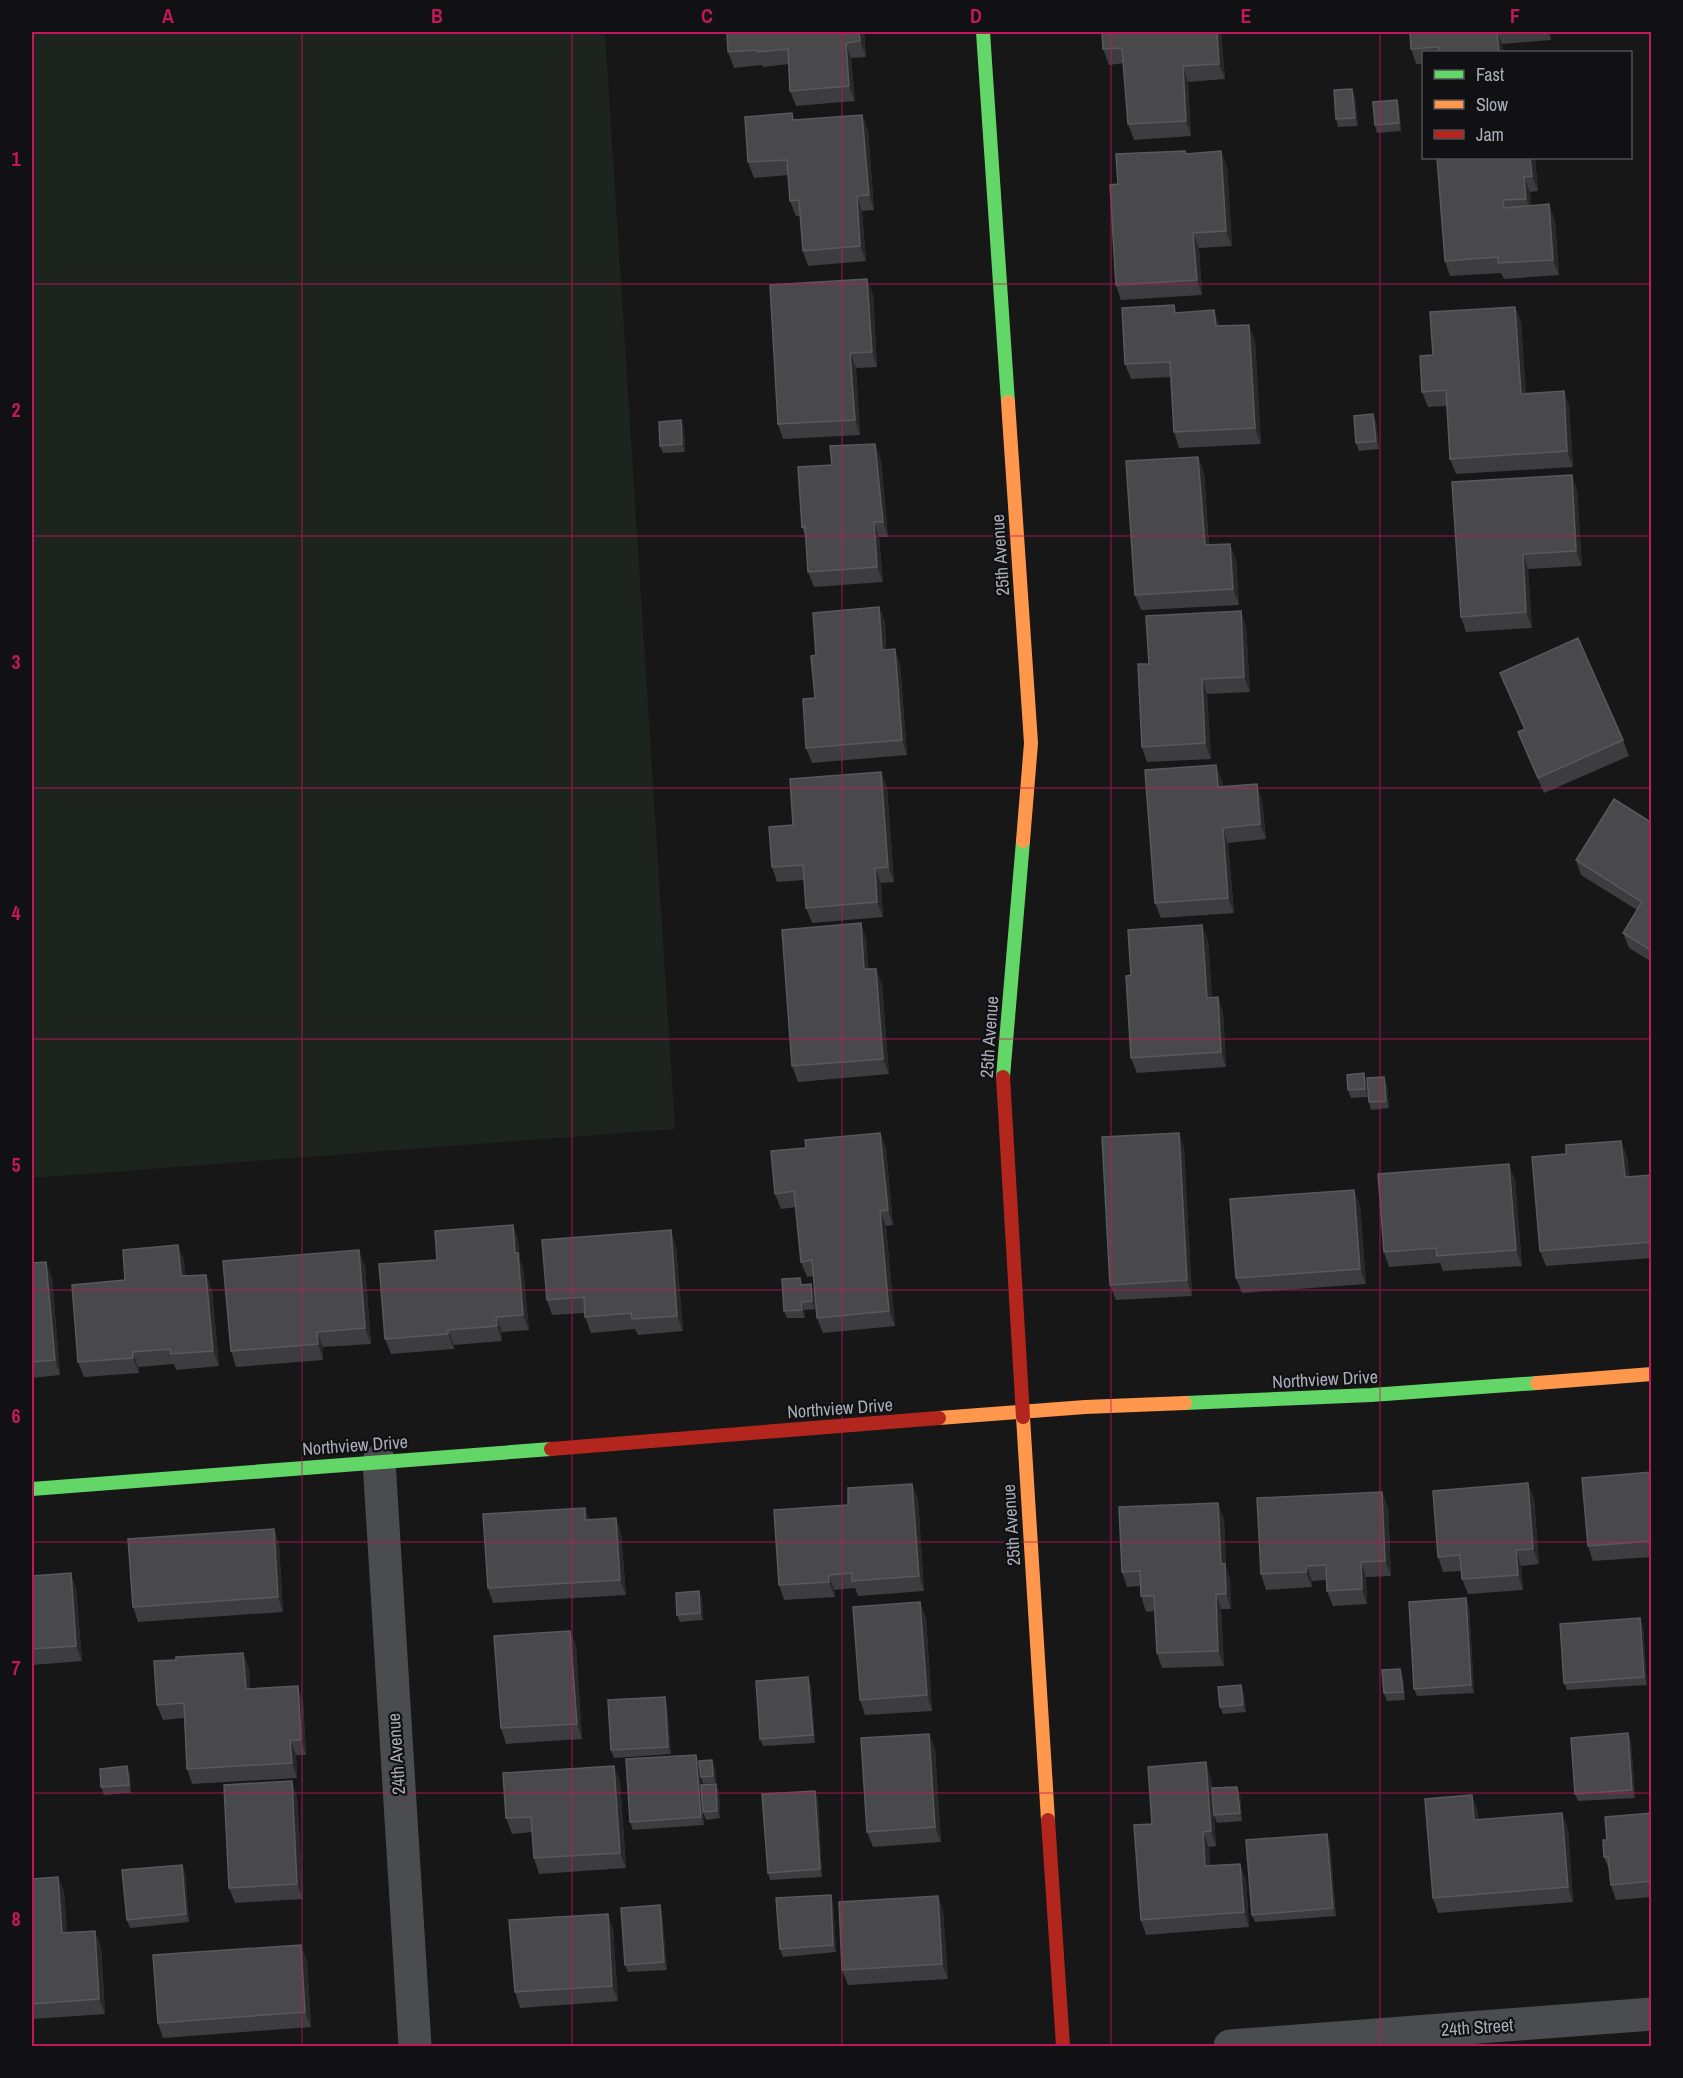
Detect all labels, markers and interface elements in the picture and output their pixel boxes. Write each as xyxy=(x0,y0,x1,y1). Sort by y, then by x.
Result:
text: A xyxy=(162,2,174,29)
text: B xyxy=(431,2,443,29)
text: C xyxy=(701,2,713,29)
text: D xyxy=(970,2,982,29)
text: E xyxy=(1241,2,1252,29)
text: F xyxy=(1510,2,1520,29)
legend xyxy=(1422,51,1632,159)
text: Fast xyxy=(1476,62,1504,87)
text: Slow xyxy=(1476,92,1508,117)
text: Jam xyxy=(1476,122,1504,147)
text: 1 xyxy=(11,145,21,172)
text: 2 xyxy=(11,396,21,423)
street label: 25th Avenue xyxy=(985,513,1015,597)
text: 3 xyxy=(11,648,21,675)
text: 4 xyxy=(11,899,21,926)
street label: 25th Avenue xyxy=(974,995,1004,1079)
text: 5 xyxy=(11,1151,21,1178)
street label: Northview Drive xyxy=(1272,1364,1378,1394)
street label: Northview Drive xyxy=(786,1392,894,1424)
text: 6 xyxy=(11,1402,21,1429)
street label: Northview Drive xyxy=(301,1429,409,1461)
street label: 25th Avenue xyxy=(996,1483,1026,1567)
text: 7 xyxy=(11,1654,21,1681)
street label: 24th Avenue xyxy=(381,1712,411,1796)
text: 8 xyxy=(11,1905,21,1932)
street label: 24th Street xyxy=(1440,2012,1514,2042)

